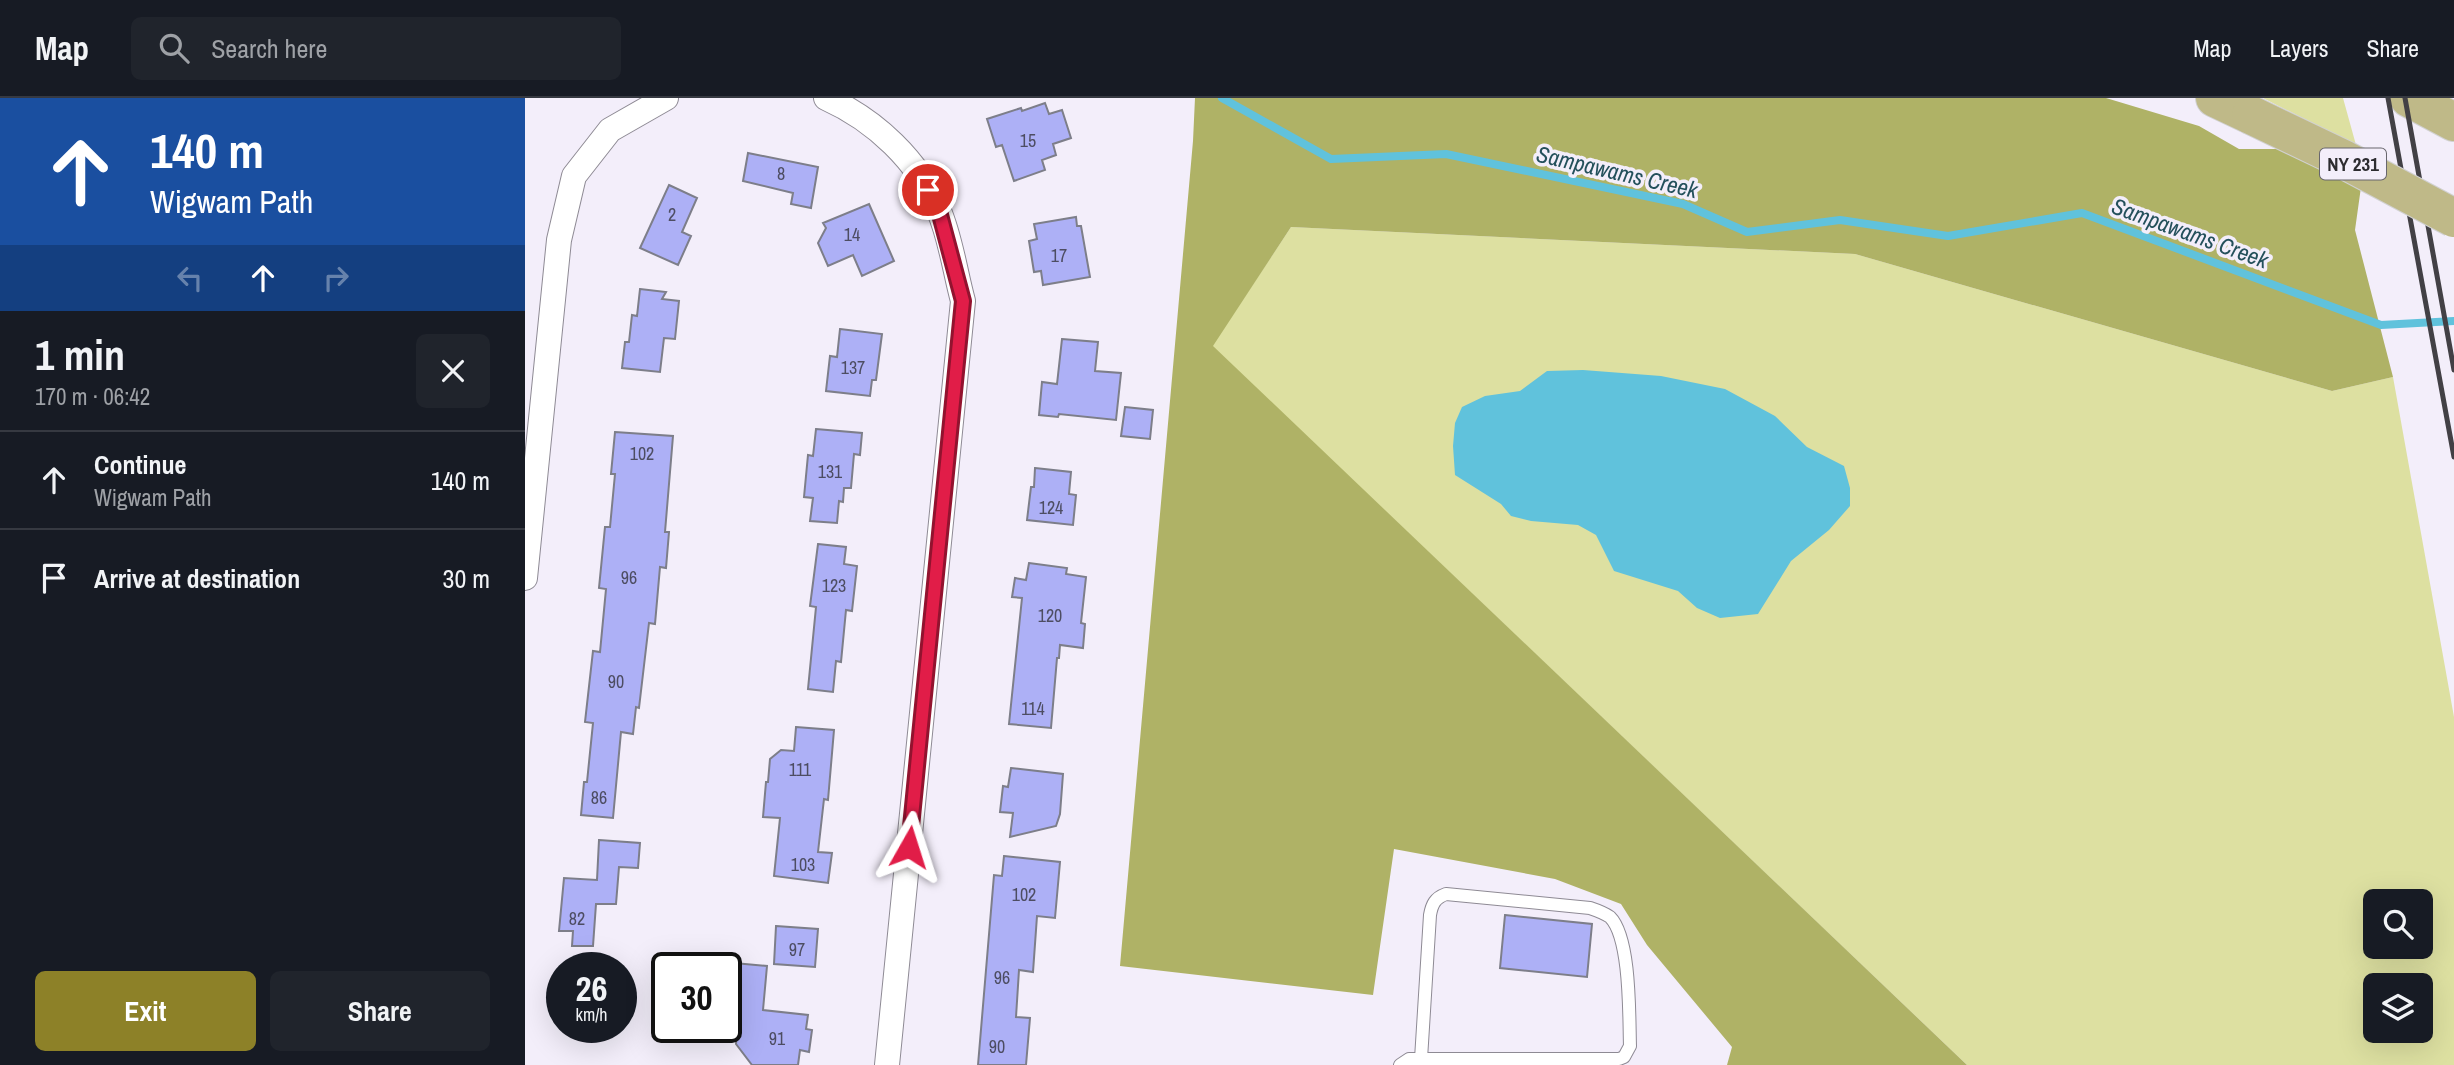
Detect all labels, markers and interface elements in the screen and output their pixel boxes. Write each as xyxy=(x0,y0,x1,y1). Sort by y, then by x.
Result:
search box xyxy=(131,17,621,80)
text: Map xyxy=(35,26,89,70)
icon: search xyxy=(155,29,193,67)
text: Search here xyxy=(211,31,327,66)
text: Map xyxy=(2193,32,2231,64)
text: Layers xyxy=(2269,32,2328,64)
text: Share xyxy=(2366,32,2419,64)
text: 140 m xyxy=(150,117,264,183)
icon: ahead xyxy=(35,126,126,217)
house number: 15 xyxy=(1020,128,1036,153)
water label: Sampawams Creek xyxy=(1533,138,1702,205)
road number: NY 231 xyxy=(2320,148,2386,180)
pin xyxy=(898,160,958,220)
house number: 8 xyxy=(777,161,785,186)
icon: arrive xyxy=(909,171,947,209)
text: Wigwam Path xyxy=(150,180,313,223)
water label: Sampawams Creek xyxy=(2108,190,2274,276)
house number: 2 xyxy=(668,202,676,227)
house number: 14 xyxy=(844,222,860,247)
house number: 17 xyxy=(1051,243,1067,268)
icon: left xyxy=(171,259,209,297)
icon: ahead xyxy=(244,259,282,297)
icon: right xyxy=(317,259,355,297)
text: 1 min xyxy=(35,327,125,383)
button: close xyxy=(416,334,490,408)
house number: 137 xyxy=(841,355,865,380)
text: 170 m · 06:42 xyxy=(35,381,150,412)
house number: 102 xyxy=(630,441,654,466)
text: Continue xyxy=(94,447,186,482)
house number: 131 xyxy=(818,459,843,484)
icon: ahead xyxy=(35,461,73,499)
text: 140 m xyxy=(431,463,490,498)
text: Wigwam Path xyxy=(94,482,211,513)
house number: 124 xyxy=(1039,495,1063,520)
icon: arrive xyxy=(35,559,73,597)
text: Arrive at destination xyxy=(94,561,300,596)
text: 30 m xyxy=(443,561,490,596)
house number: 96 xyxy=(621,565,637,590)
house number: 123 xyxy=(822,573,846,598)
house number: 120 xyxy=(1038,603,1062,628)
house number: 90 xyxy=(608,669,624,694)
house number: 114 xyxy=(1021,696,1045,721)
house number: 111 xyxy=(789,757,812,782)
house number: 86 xyxy=(591,785,607,810)
position arrow xyxy=(872,810,946,884)
house number: 103 xyxy=(791,852,815,877)
house number: 102 xyxy=(1012,882,1036,907)
map controls xyxy=(2363,889,2433,1043)
button: search xyxy=(2363,889,2433,959)
house number: 82 xyxy=(569,906,585,931)
house number: 97 xyxy=(789,937,805,962)
speed limit sign: 30 xyxy=(651,952,742,1043)
text: 26 xyxy=(576,965,607,1012)
house number: 96 xyxy=(994,965,1010,990)
button: Exit xyxy=(35,971,256,1051)
button: Share xyxy=(270,971,490,1051)
button: layers xyxy=(2363,973,2433,1043)
text: km/h xyxy=(576,1002,608,1027)
house number: 91 xyxy=(769,1026,786,1051)
house number: 90 xyxy=(989,1034,1005,1059)

